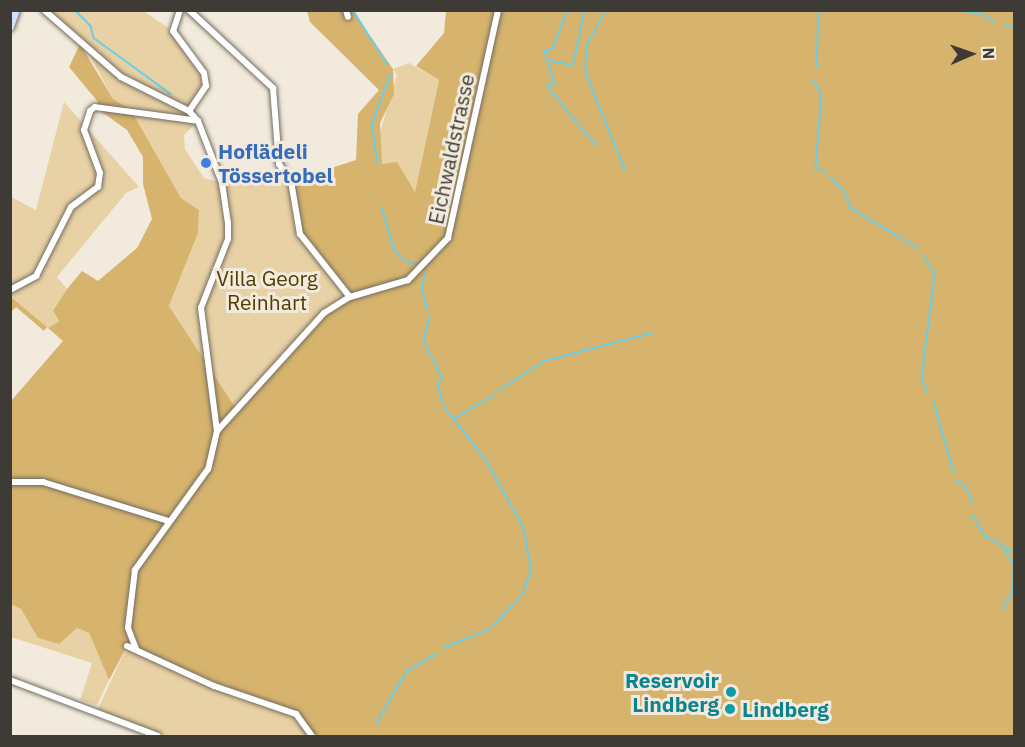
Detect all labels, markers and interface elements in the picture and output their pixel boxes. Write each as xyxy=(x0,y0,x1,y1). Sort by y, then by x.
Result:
north arrow xyxy=(941,24,1001,84)
text: N xyxy=(979,47,999,60)
street label: Eichwaldstrasse xyxy=(423,72,479,226)
place label: Hoflädeli Tössertobel xyxy=(218,138,333,188)
marker: Hoflädeli Tössertobel xyxy=(199,156,213,170)
park label: Villa Georg Reinhart xyxy=(216,265,318,315)
place label: Reservoir Lindberg xyxy=(625,667,719,717)
marker: Reservoir Lindberg xyxy=(724,685,738,699)
place label: Lindberg xyxy=(742,696,829,722)
marker: Lindberg xyxy=(723,702,737,716)

